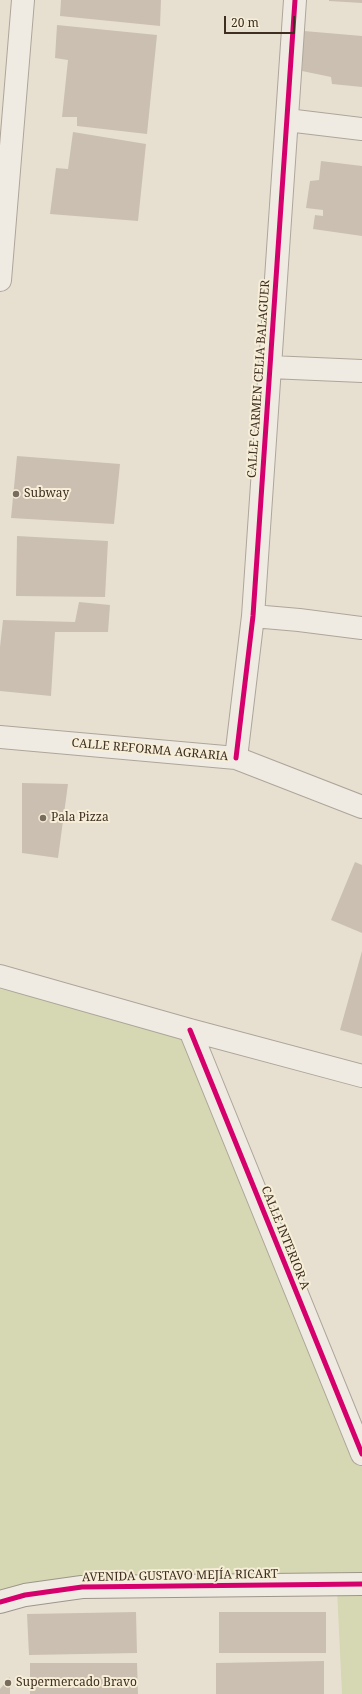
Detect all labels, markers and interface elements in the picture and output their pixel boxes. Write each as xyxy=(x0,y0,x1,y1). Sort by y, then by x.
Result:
scale bar xyxy=(226,8,297,34)
text: 20 m xyxy=(231,14,259,31)
street label: CALLE CARMEN CELIA BALAGUER xyxy=(245,279,273,479)
place label: Subway xyxy=(24,487,69,501)
marker: Subway xyxy=(11,489,21,499)
street label: CALLE REFORMA AGRARIA xyxy=(71,736,229,764)
place label: Pala Pizza xyxy=(51,811,109,825)
marker: Pala Pizza xyxy=(38,813,48,823)
street label: CALLE INTERIOR A xyxy=(258,1184,312,1292)
street label: AVENIDA GUSTAVO MEJÍA RICART xyxy=(82,1567,278,1585)
place label: Supermercado Bravo xyxy=(16,1676,137,1690)
marker: Supermercado Bravo xyxy=(3,1678,13,1688)

